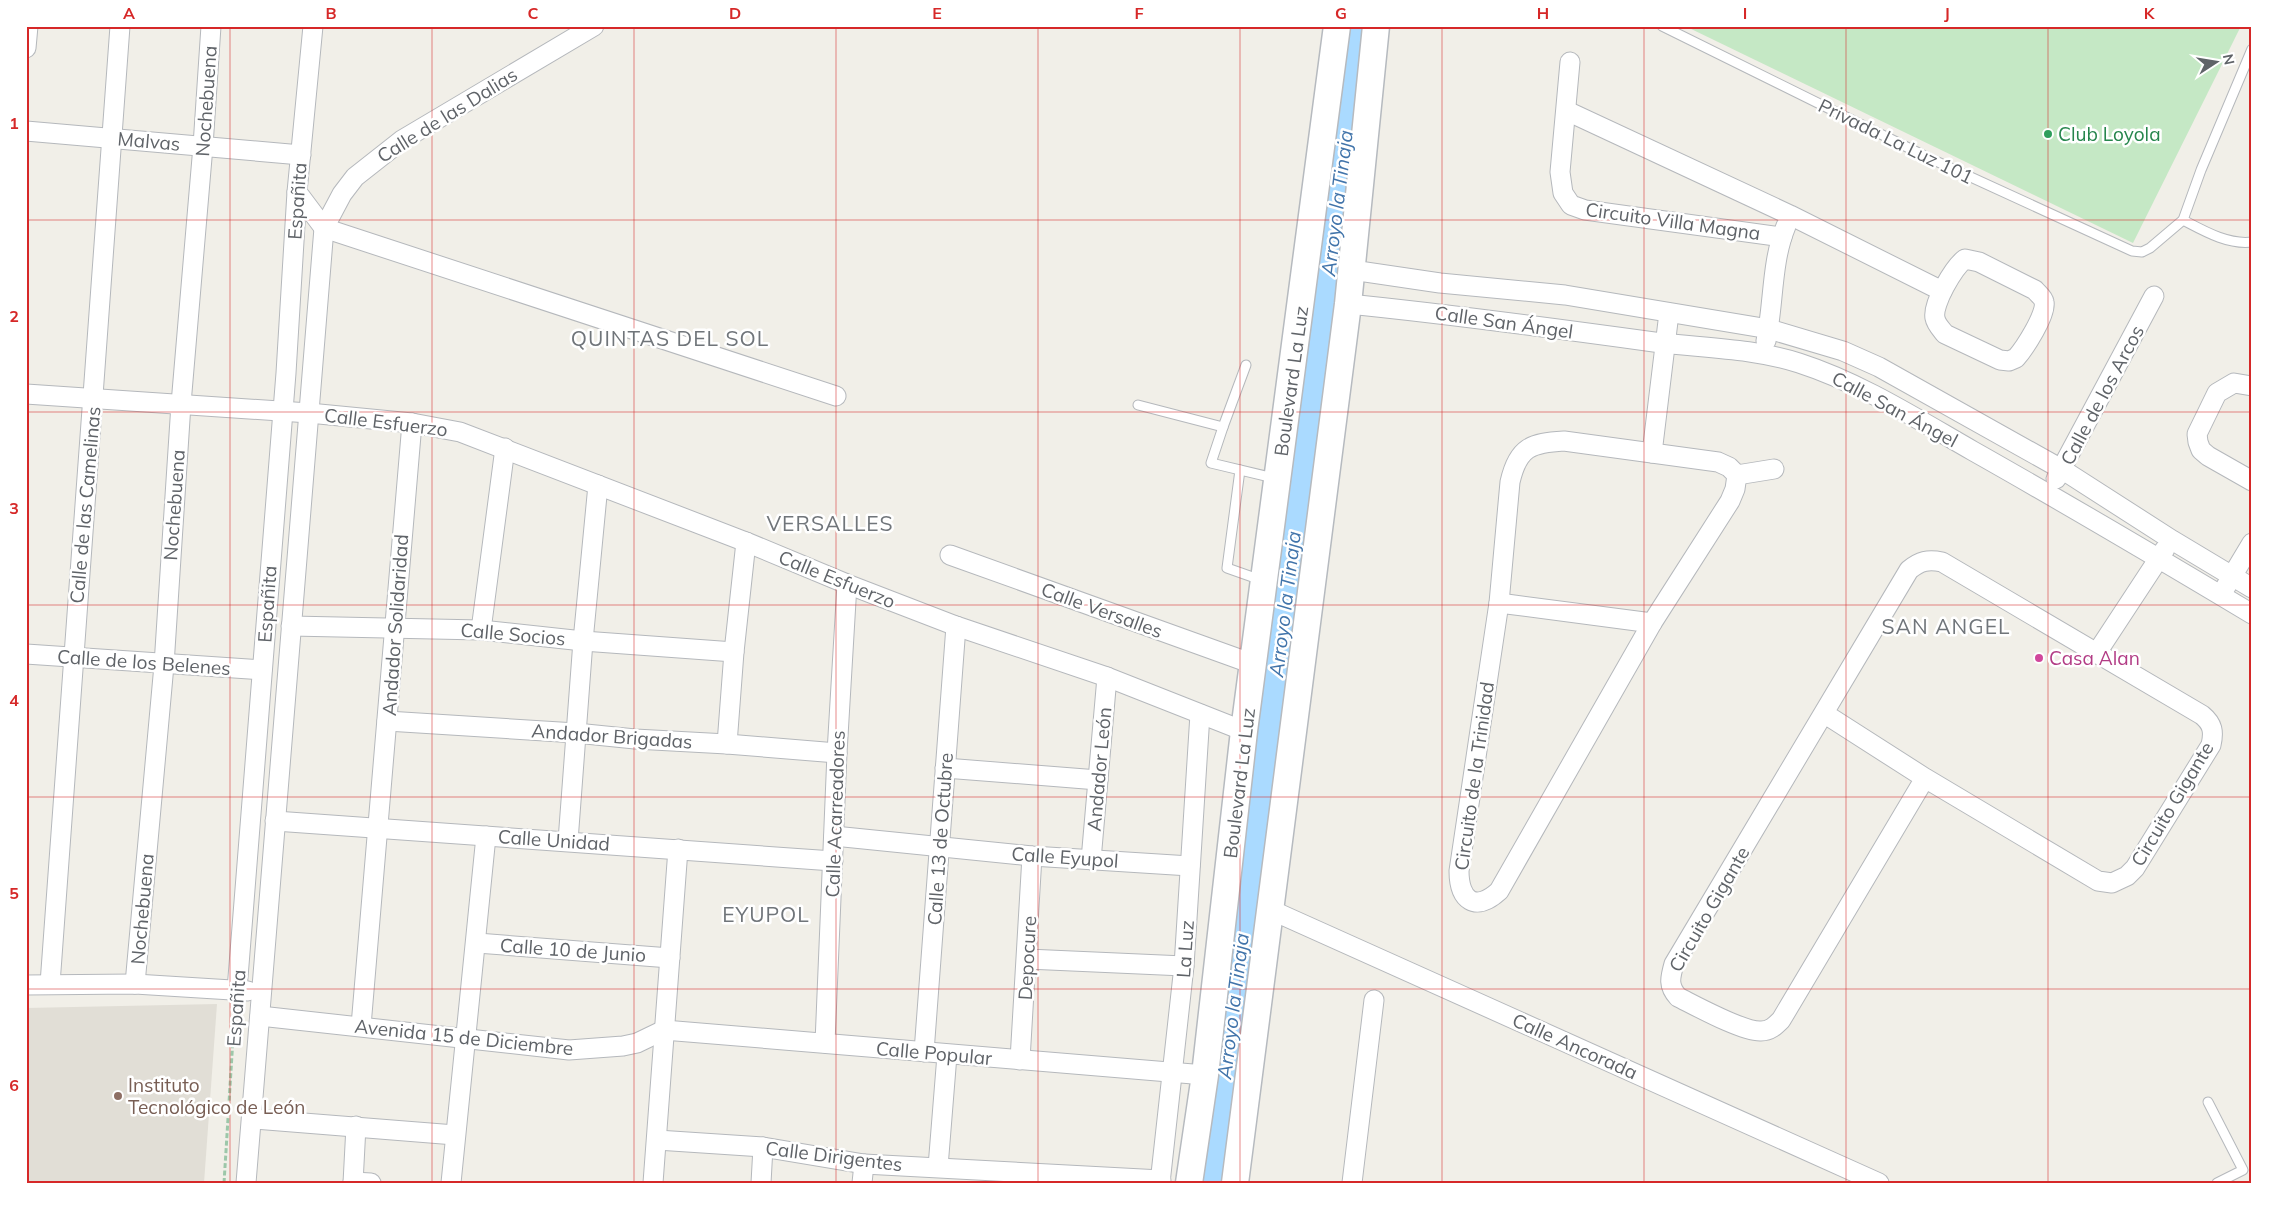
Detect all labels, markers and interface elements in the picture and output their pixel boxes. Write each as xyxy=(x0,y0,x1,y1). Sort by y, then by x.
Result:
text: A xyxy=(123,3,135,23)
text: B xyxy=(325,3,337,23)
text: C xyxy=(528,3,539,23)
text: D xyxy=(729,3,741,23)
text: E xyxy=(932,3,942,23)
text: F xyxy=(1134,3,1144,23)
text: G xyxy=(1335,3,1347,23)
text: H xyxy=(1537,3,1549,23)
text: I xyxy=(1743,3,1747,23)
text: J xyxy=(1944,3,1950,23)
text: K xyxy=(2144,3,2156,23)
north arrow xyxy=(2190,38,2240,88)
street label: Nochebuena xyxy=(190,45,222,157)
text: N xyxy=(2219,52,2239,66)
street label: Calle de las Dalias xyxy=(372,62,522,168)
street label: Privada La Luz 101 xyxy=(1815,93,1977,189)
text: 1 xyxy=(9,113,19,133)
place label: Club Loyola xyxy=(2058,122,2161,146)
street label: Malvas xyxy=(117,126,181,156)
marker: Club Loyola xyxy=(2042,128,2054,140)
water label: Arroyo la Tinaja xyxy=(1315,129,1358,278)
street label: Españita xyxy=(282,162,312,240)
street label: Circuito Villa Magna xyxy=(1584,197,1762,245)
street label: Calle San Ángel xyxy=(1433,300,1575,344)
street label: Boulevard La Luz xyxy=(1269,304,1313,458)
text: 2 xyxy=(9,306,19,326)
street label: Calle de los Arcos xyxy=(2055,321,2149,469)
district label: QUINTAS DEL SOL xyxy=(571,325,769,351)
street label: Calle San Ángel xyxy=(1828,366,1962,452)
street label: Calle Esfuerzo xyxy=(323,403,449,441)
street label: Calle de las Camelinas xyxy=(64,406,106,604)
street label: Nochebuena xyxy=(158,449,190,561)
text: 3 xyxy=(9,498,19,518)
district label: VERSALLES xyxy=(766,510,894,536)
water label: Arroyo la Tinaja xyxy=(1263,530,1306,679)
street label: Andador Solidaridad xyxy=(377,533,413,717)
street label: Calle Esfuerzo xyxy=(775,545,899,613)
street label: Españita xyxy=(252,565,282,643)
street label: Calle Versalles xyxy=(1038,577,1166,643)
district label: SAN ANGEL xyxy=(1882,613,2010,639)
street label: Calle Socios xyxy=(459,617,567,651)
street label: Calle de los Belenes xyxy=(56,644,232,680)
place label: Casa Alan xyxy=(2049,646,2140,670)
marker: Casa Alan xyxy=(2033,652,2045,664)
street label: Circuito de la Trinidad xyxy=(1449,680,1499,872)
text: 4 xyxy=(9,690,19,710)
street label: Andador León xyxy=(1082,706,1116,832)
street label: Boulevard La Luz xyxy=(1218,706,1260,860)
street label: Andador Brigadas xyxy=(531,718,693,754)
street label: Calle Acarreadores xyxy=(820,730,850,898)
street label: Circuito Gigante xyxy=(2125,737,2219,871)
street label: Calle 13 de Octubre xyxy=(922,752,958,926)
street label: Calle Unidad xyxy=(497,824,611,856)
street label: Calle Eyupol xyxy=(1011,841,1119,873)
street label: Circuito Gigante xyxy=(1663,842,1755,976)
street label: Nochebuena xyxy=(125,853,159,965)
text: 5 xyxy=(9,883,19,903)
district label: EYUPOL xyxy=(722,901,810,927)
street label: Depocure xyxy=(1013,915,1041,1001)
street label: La Luz xyxy=(1171,919,1199,979)
water label: Arroyo la Tinaja xyxy=(1211,932,1254,1081)
street label: Calle 10 de Junio xyxy=(499,933,647,967)
street label: Españita xyxy=(221,969,251,1047)
street label: Calle Ancorada xyxy=(1509,1008,1641,1084)
street label: Avenida 15 de Diciembre xyxy=(353,1014,575,1060)
street label: Calle Popular xyxy=(875,1036,993,1070)
place label: Instituto Tecnológico de León xyxy=(128,1073,305,1119)
text: 6 xyxy=(9,1075,19,1095)
marker: Instituto Tecnológico de León xyxy=(112,1090,124,1102)
street label: Calle Dirigentes xyxy=(764,1136,904,1176)

